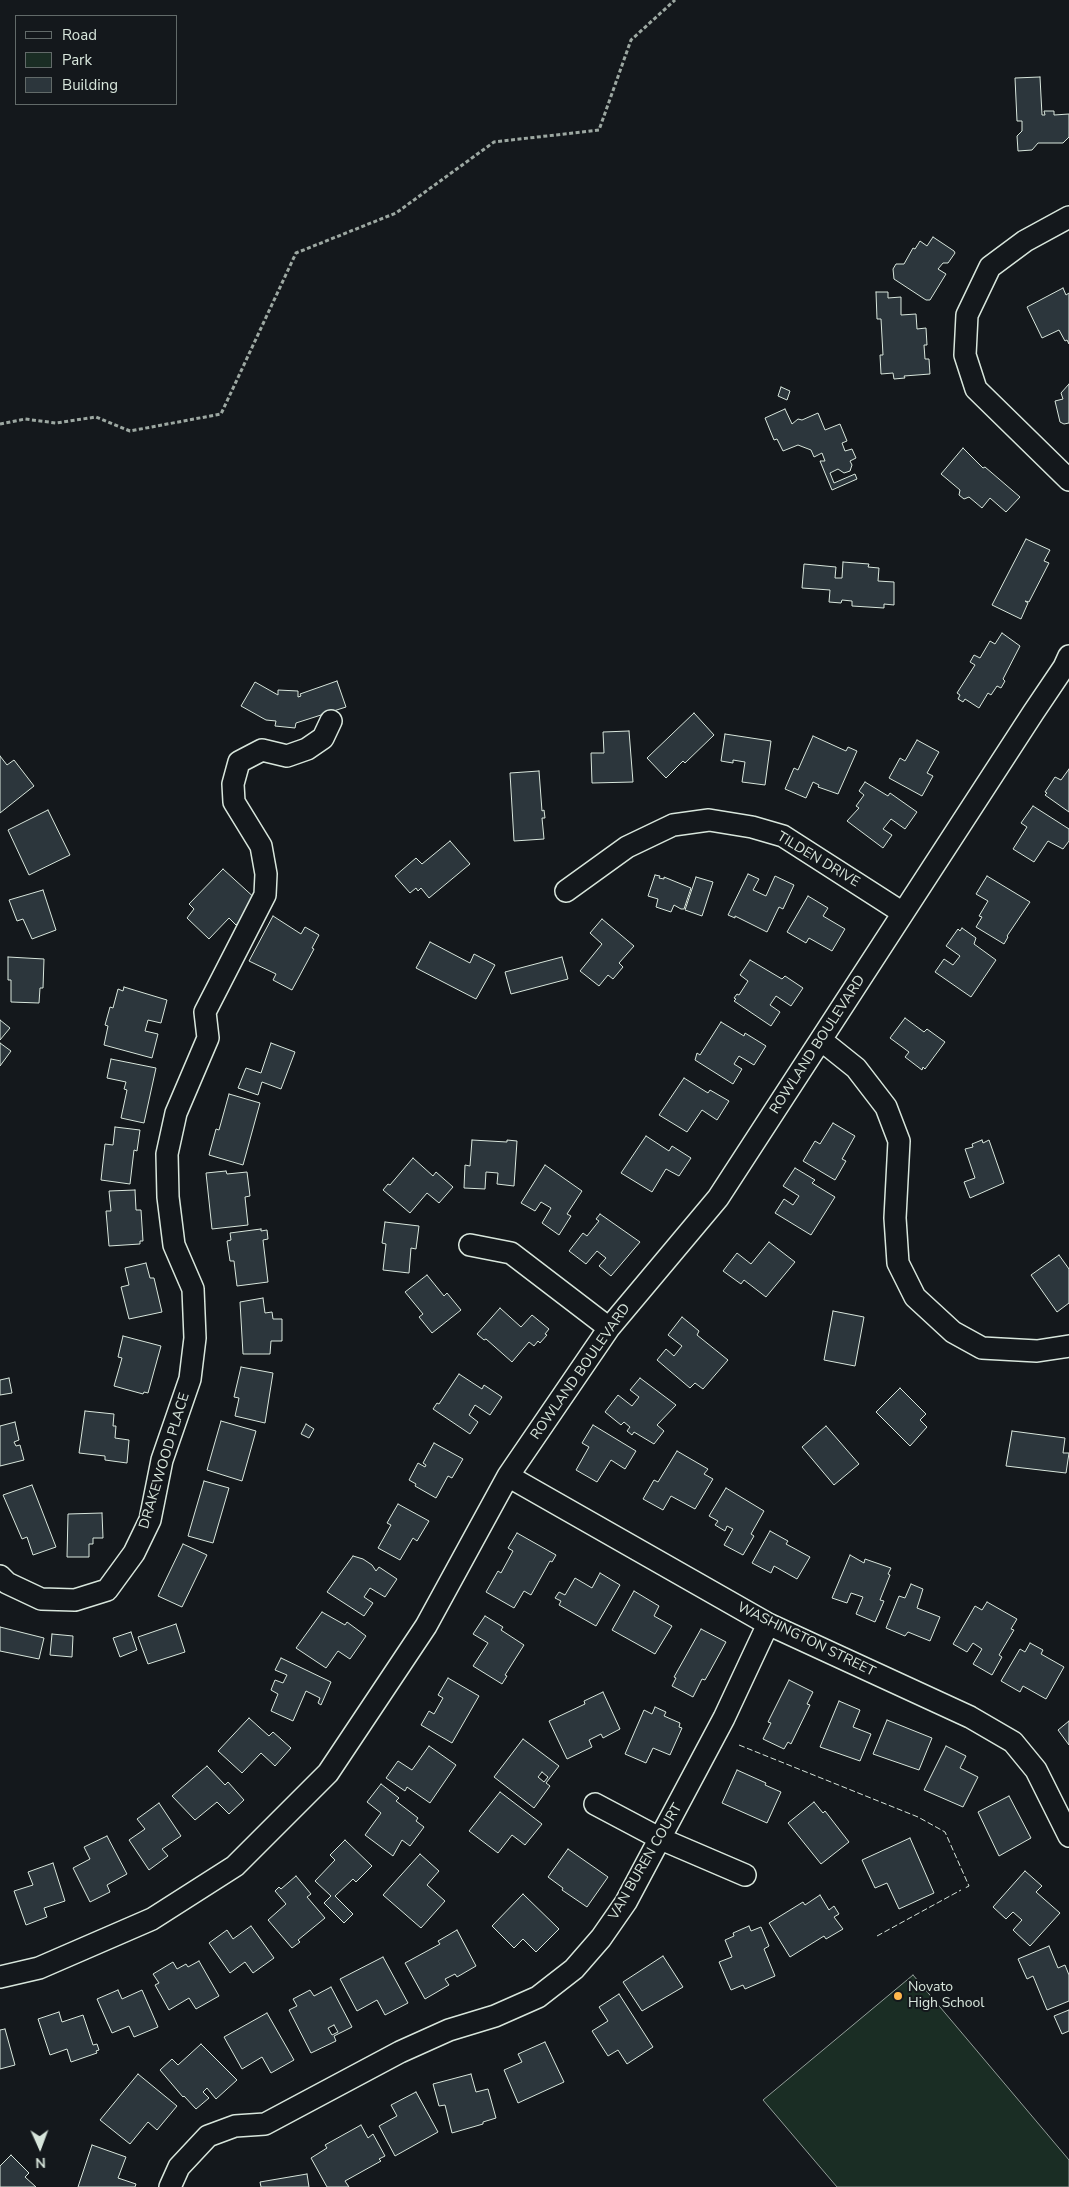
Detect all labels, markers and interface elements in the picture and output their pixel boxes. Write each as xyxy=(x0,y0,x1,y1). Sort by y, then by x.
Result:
legend xyxy=(15,15,178,105)
text: Road xyxy=(62,25,97,45)
text: Park xyxy=(62,50,92,70)
text: Building xyxy=(62,75,118,95)
street label: TILDEN DRIVE xyxy=(774,829,862,891)
street label: ROWLAND BOULEVARD xyxy=(767,972,869,1118)
street label: ROWLAND BOULEVARD xyxy=(528,1301,634,1443)
street label: DRAKEWOOD PLACE xyxy=(136,1391,194,1531)
street label: WASHINGTON STREET xyxy=(734,1599,878,1681)
street label: VAN BUREN COURT xyxy=(606,1801,686,1923)
place label: Novato High School xyxy=(908,1980,984,2012)
marker: Novato High School xyxy=(892,1990,904,2002)
north arrow xyxy=(15,2122,65,2172)
text: N xyxy=(35,2153,46,2172)

